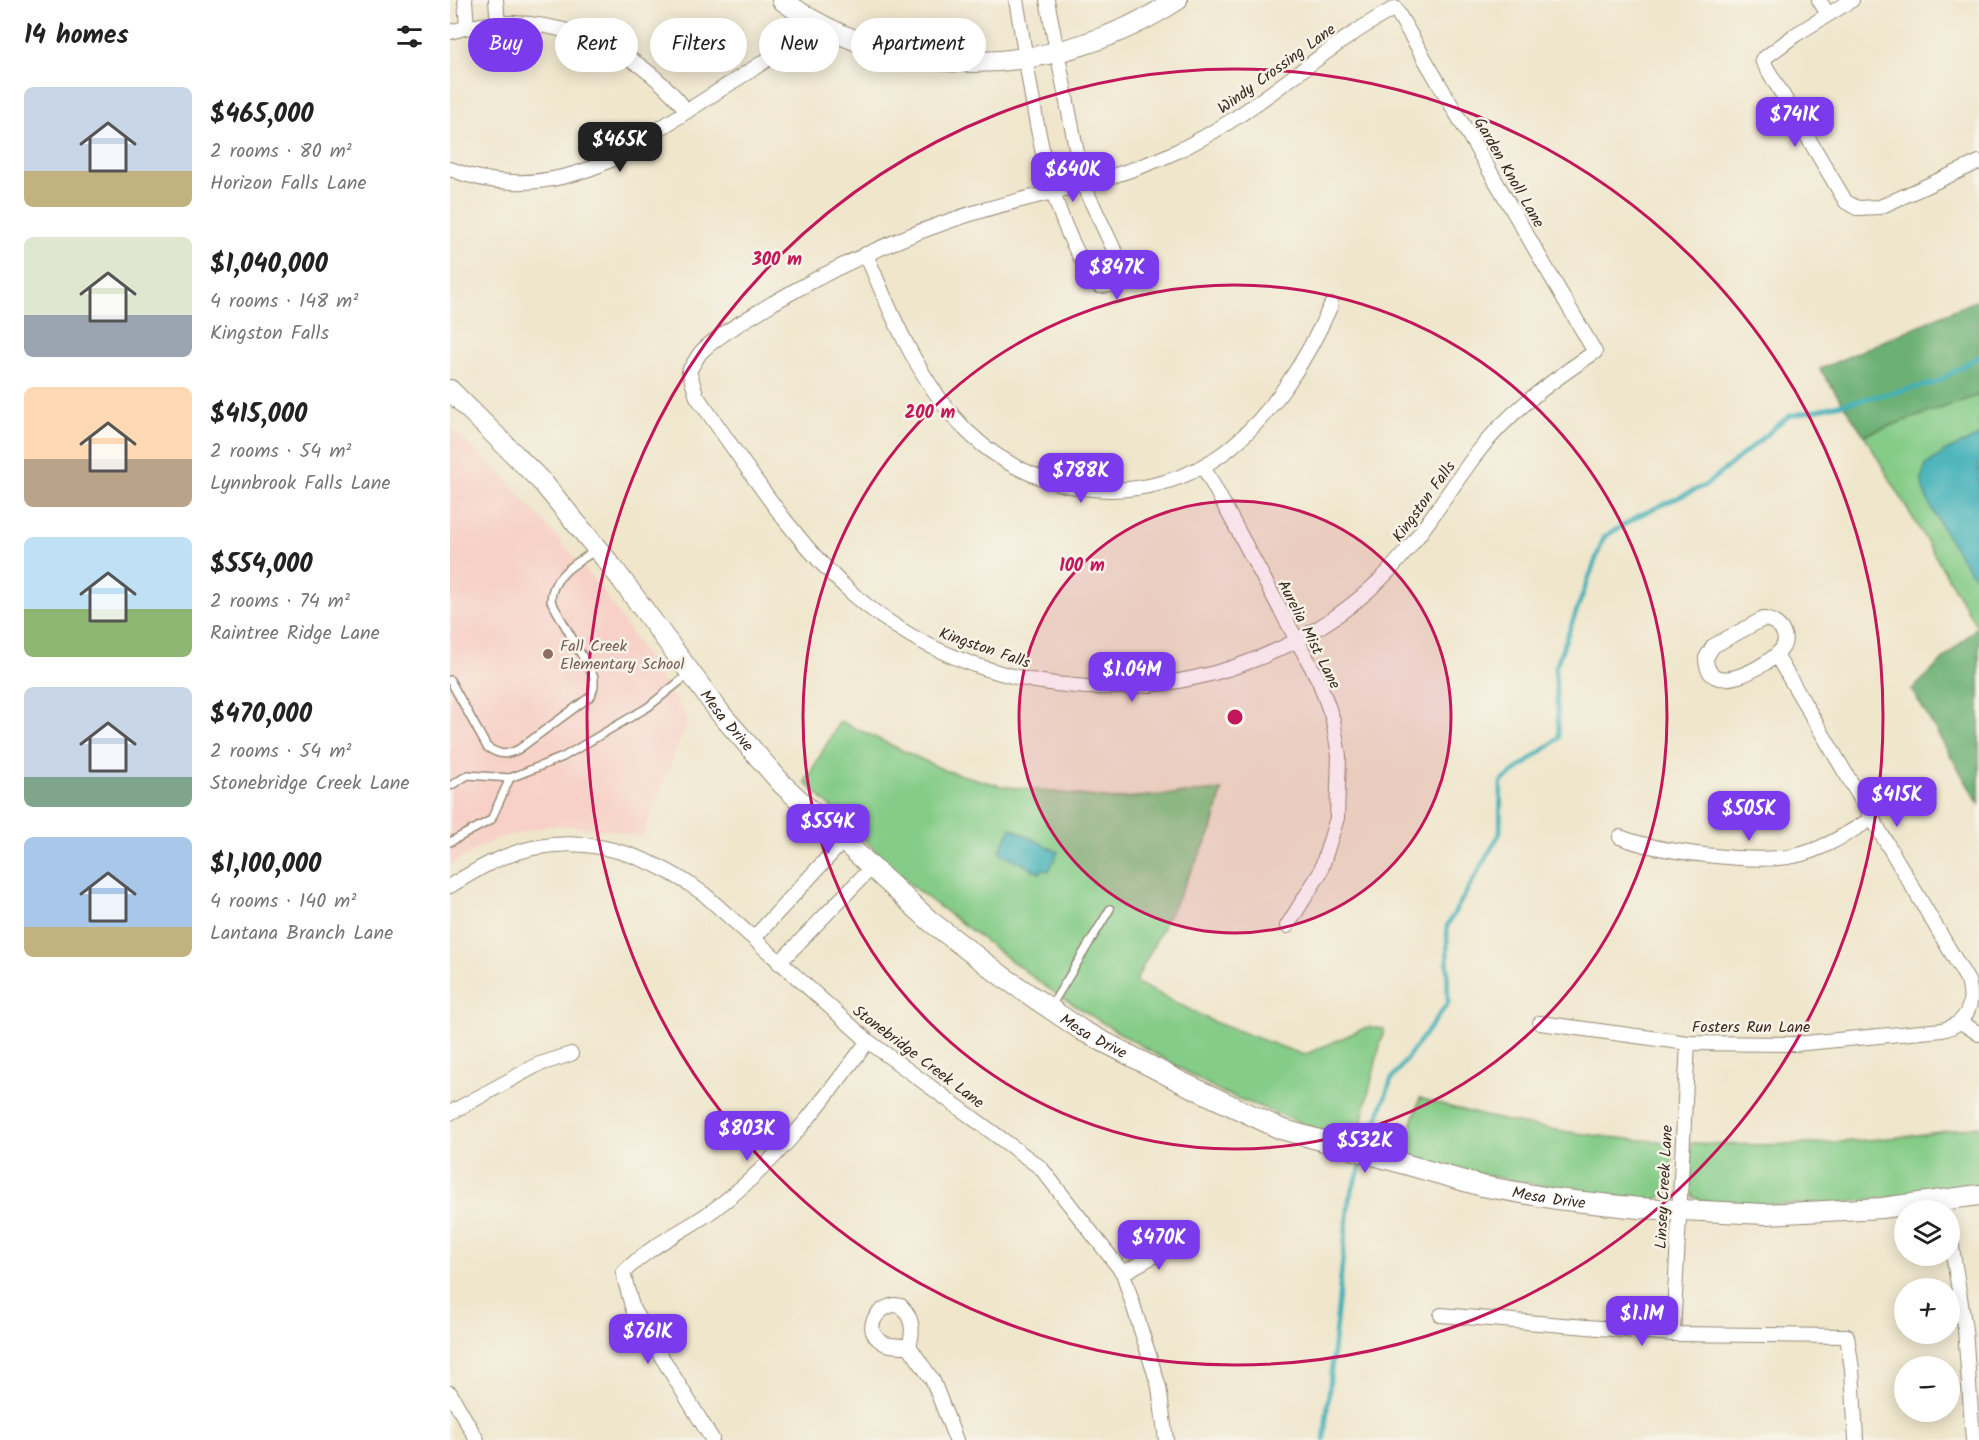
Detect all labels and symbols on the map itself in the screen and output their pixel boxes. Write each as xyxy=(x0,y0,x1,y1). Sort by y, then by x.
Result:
street label: Windy Crossing Lane xyxy=(1213,18,1341,121)
pin: $741K xyxy=(1753,97,1837,148)
street label: Garden Knoll Lane xyxy=(1467,113,1551,233)
pin: $465K xyxy=(578,122,662,173)
pin: $640K xyxy=(1031,152,1115,203)
text: 300 m xyxy=(751,246,802,275)
pin: $847K xyxy=(1075,250,1159,301)
text: 200 m xyxy=(905,399,956,428)
pin: $788K xyxy=(1039,453,1123,504)
street label: Kingston Falls xyxy=(1386,456,1462,548)
text: 100 m xyxy=(1059,552,1105,581)
street label: Aurelia Mist Lane xyxy=(1270,576,1347,694)
street label: Kingston Falls xyxy=(935,621,1034,676)
place label: Fall Creek Elementary School xyxy=(560,634,685,677)
marker: Fall Creek Elementary School xyxy=(541,647,555,661)
pin: $1.04M xyxy=(1083,652,1181,703)
street label: Mesa Drive xyxy=(693,685,759,758)
centre of rings xyxy=(1225,707,1245,727)
pin: $415K xyxy=(1855,777,1939,828)
pin: $505K xyxy=(1707,791,1791,842)
pin: $554K xyxy=(786,804,870,855)
street label: Stonebridge Creek Lane xyxy=(847,999,989,1115)
street label: Mesa Drive xyxy=(1054,1008,1131,1066)
street label: Fosters Run Lane xyxy=(1692,1015,1810,1040)
pin: $803K xyxy=(705,1111,789,1162)
pin: $532K xyxy=(1323,1123,1407,1174)
street label: Linsey Creek Lane xyxy=(1649,1124,1680,1250)
street label: Mesa Drive xyxy=(1510,1181,1587,1216)
pin: $470K xyxy=(1117,1220,1201,1271)
pin: $1.1M xyxy=(1600,1296,1684,1347)
pin: $761K xyxy=(606,1314,690,1365)

